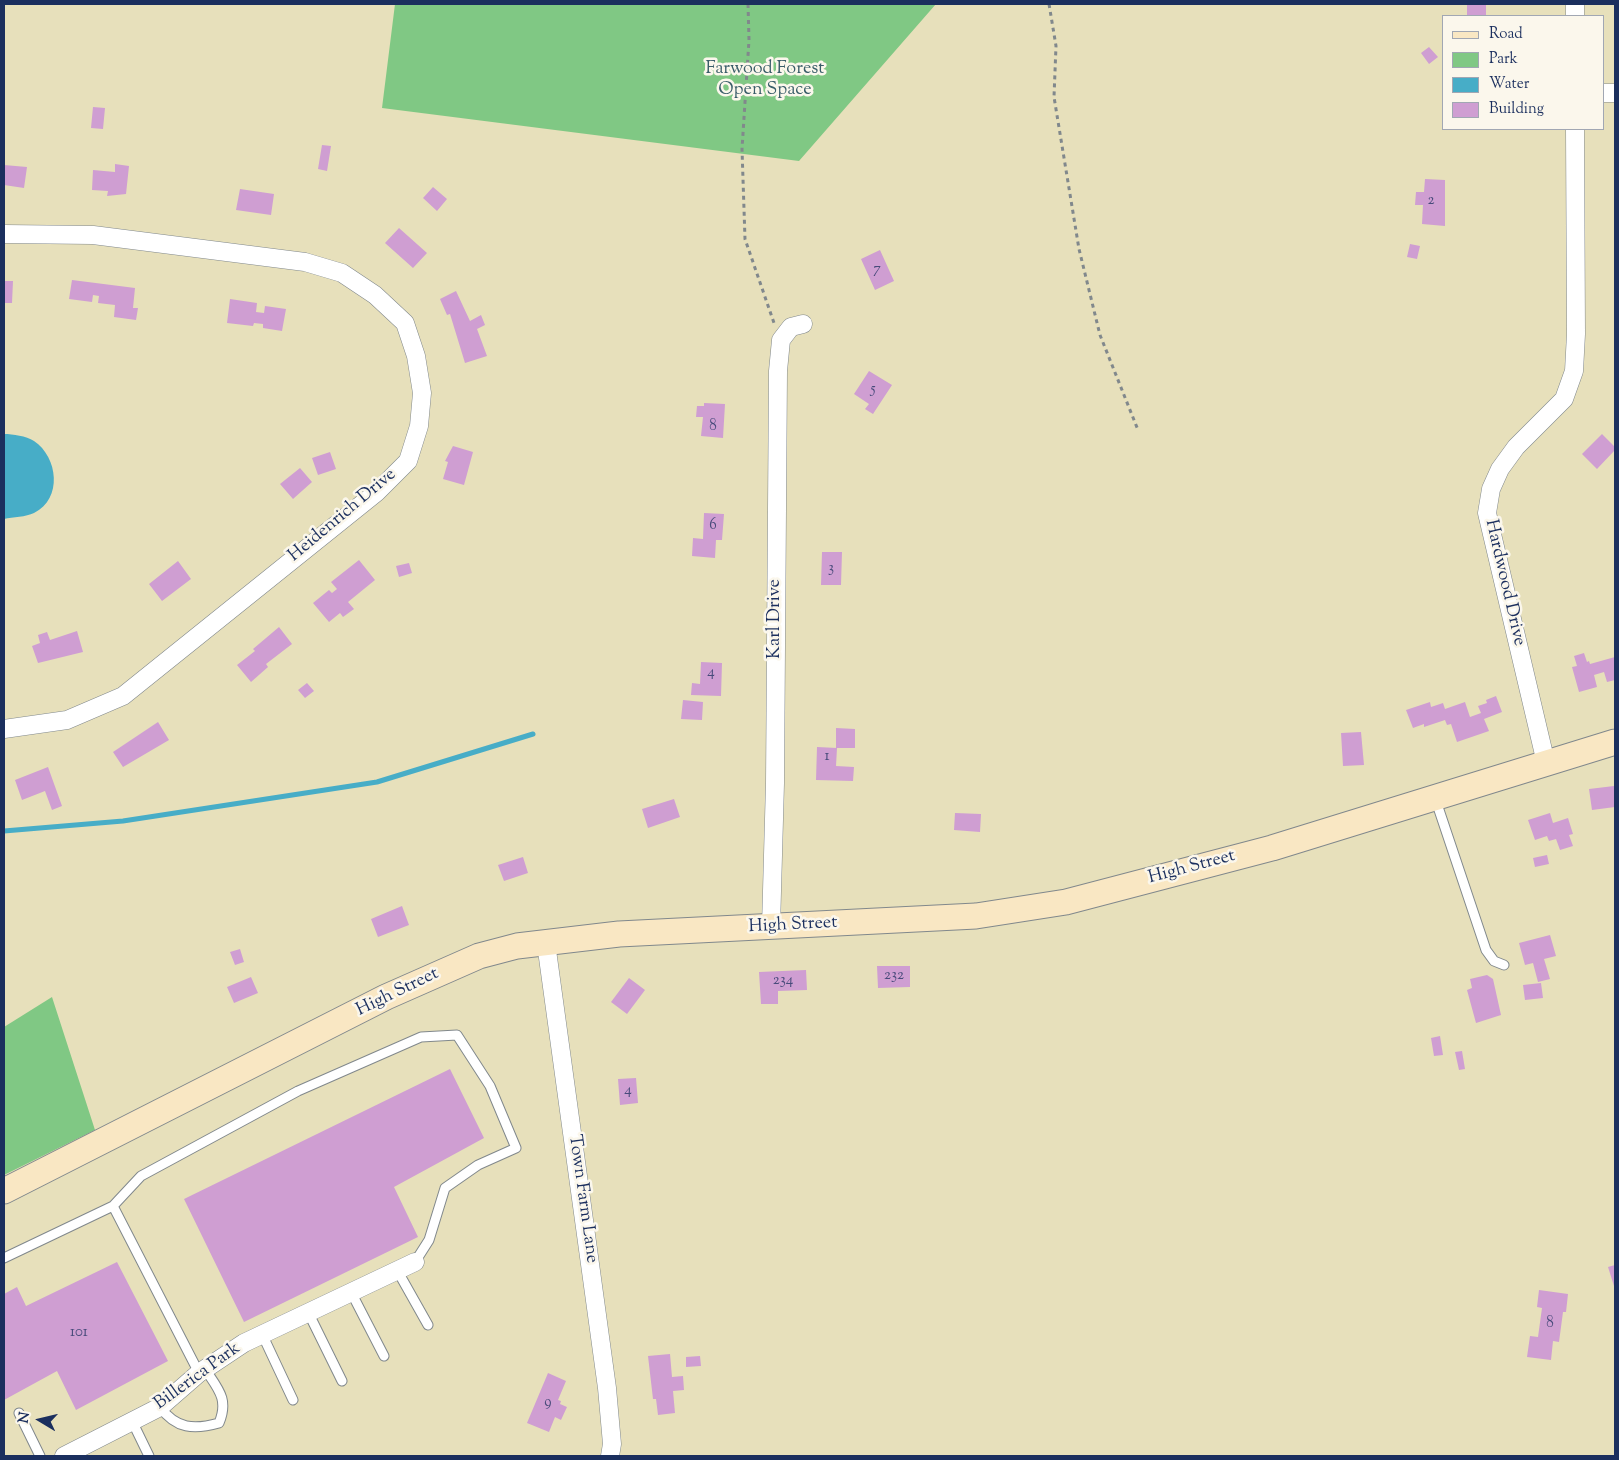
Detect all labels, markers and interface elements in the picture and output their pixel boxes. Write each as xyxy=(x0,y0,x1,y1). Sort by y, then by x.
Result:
legend xyxy=(1442,15,1604,130)
text: Road xyxy=(1489,24,1523,45)
text: Park xyxy=(1489,49,1518,70)
park label: Farwood Forest Open Space xyxy=(705,59,825,102)
text: Water xyxy=(1489,74,1529,95)
text: Building xyxy=(1489,99,1544,120)
house number: 2 xyxy=(1427,192,1435,210)
house number: 7 xyxy=(873,261,881,279)
house number: 5 xyxy=(870,381,876,399)
house number: 8 xyxy=(709,418,717,436)
street label: Heidenrich Drive xyxy=(285,465,401,567)
house number: 6 xyxy=(709,517,717,535)
street label: Hardwood Drive xyxy=(1479,518,1529,648)
house number: 3 xyxy=(828,560,834,578)
street label: Karl Drive xyxy=(765,579,787,659)
house number: 4 xyxy=(707,664,715,682)
house number: 1 xyxy=(824,748,830,766)
street label: High Street xyxy=(1146,846,1238,890)
street label: High Street xyxy=(748,913,838,939)
street label: High Street xyxy=(353,964,443,1022)
house number: 232 xyxy=(884,967,904,985)
house number: 234 xyxy=(773,972,793,990)
house number: 4 xyxy=(624,1082,632,1100)
street label: Town Farm Lane xyxy=(562,1133,602,1265)
house number: 8 xyxy=(1546,1315,1554,1333)
house number: 101 xyxy=(70,1324,88,1342)
street label: Billerica Park xyxy=(151,1339,245,1415)
house number: 9 xyxy=(544,1394,552,1412)
north arrow xyxy=(15,1395,65,1445)
text: N xyxy=(14,1411,36,1425)

